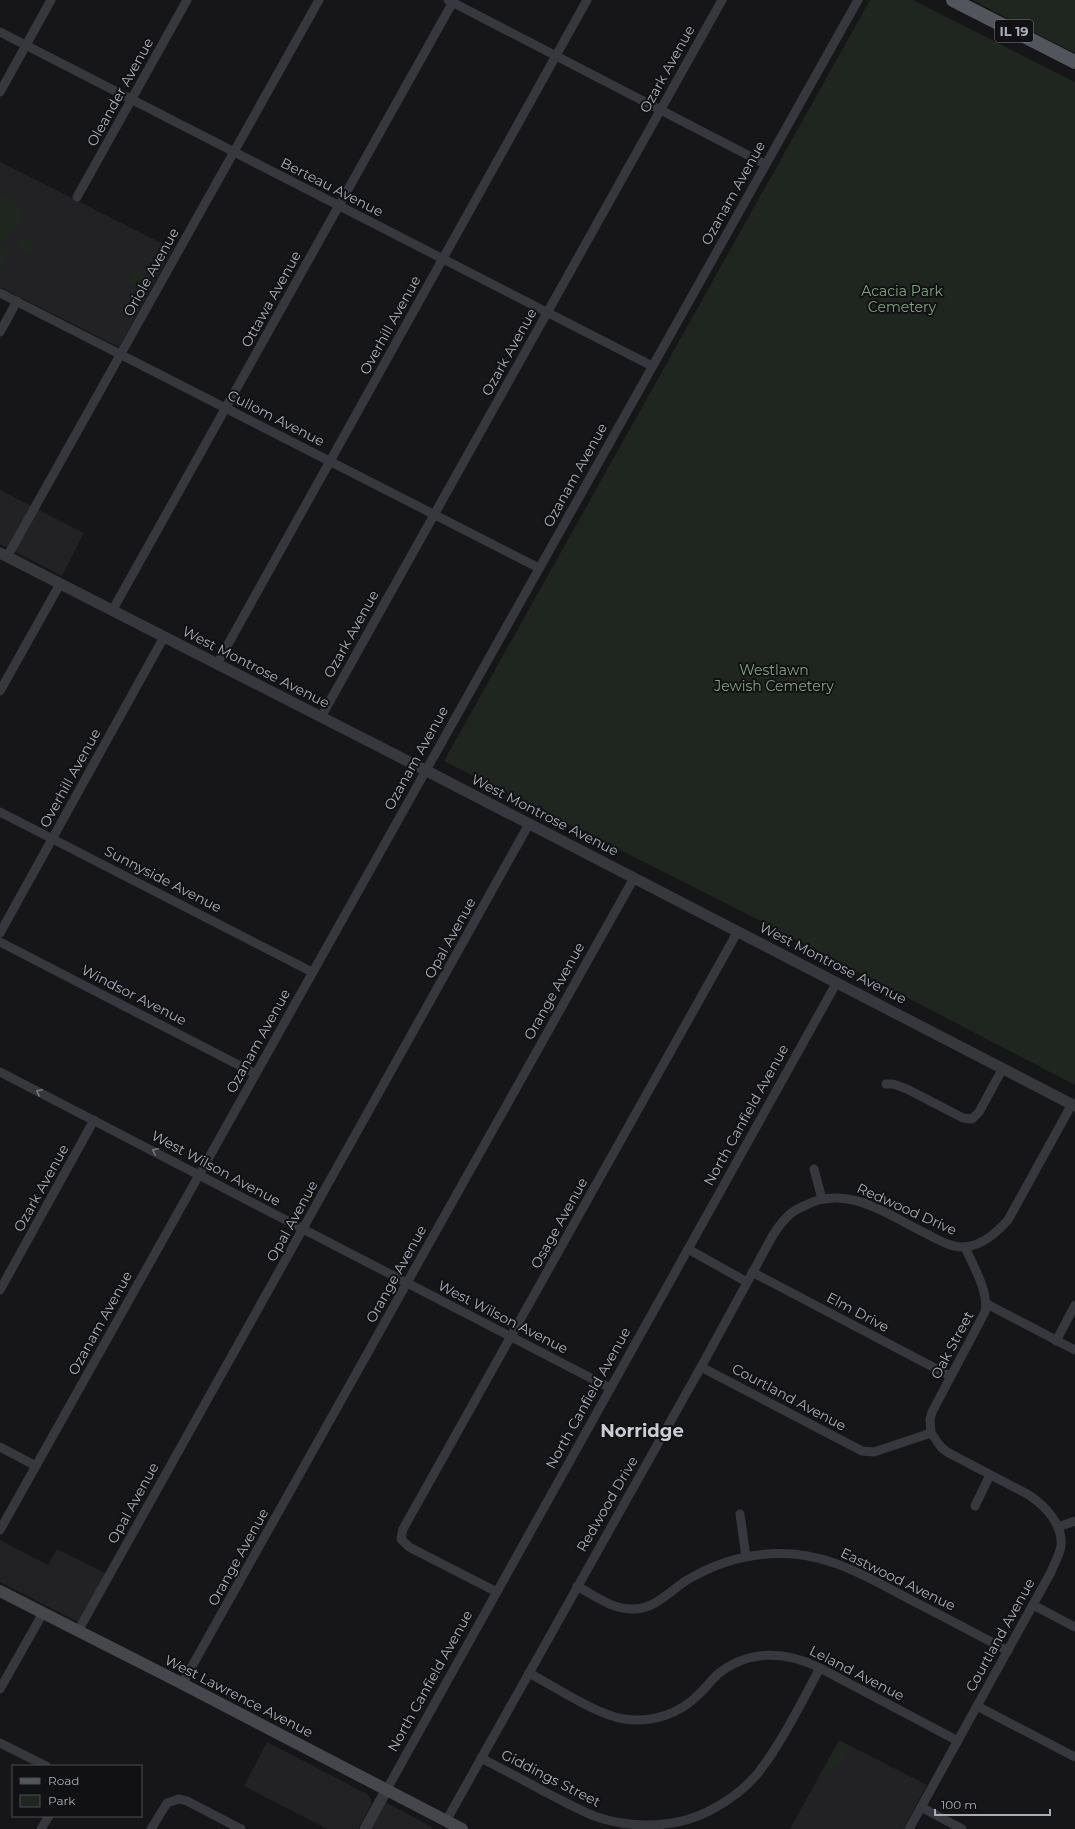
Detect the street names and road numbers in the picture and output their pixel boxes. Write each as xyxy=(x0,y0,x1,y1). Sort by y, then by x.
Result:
road number: IL 19 xyxy=(995,20,1033,42)
street label: Ozark Avenue xyxy=(635,22,699,116)
street label: Oleander Avenue xyxy=(83,34,157,150)
street label: Ozanam Avenue xyxy=(697,138,769,248)
street label: Berteau Avenue xyxy=(278,153,386,221)
street label: Oriole Avenue xyxy=(119,225,183,319)
street label: Ottawa Avenue xyxy=(237,248,305,350)
street label: Overhill Avenue xyxy=(355,272,425,378)
street label: Ozark Avenue xyxy=(477,305,541,399)
street label: Cullom Avenue xyxy=(224,386,328,450)
street label: Ozanam Avenue xyxy=(539,420,611,530)
street label: Ozark Avenue xyxy=(319,587,383,681)
street label: West Montrose Avenue xyxy=(179,622,333,712)
street label: Ozanam Avenue xyxy=(380,703,452,813)
street label: Overhill Avenue xyxy=(35,725,105,831)
street label: West Montrose Avenue xyxy=(468,770,622,860)
street label: Sunnyside Avenue xyxy=(101,842,225,916)
street label: Opal Avenue xyxy=(420,894,480,982)
street label: West Montrose Avenue xyxy=(756,918,910,1008)
street label: Orange Avenue xyxy=(520,939,588,1043)
street label: Windsor Avenue xyxy=(78,961,190,1029)
street label: Ozanam Avenue xyxy=(222,986,294,1096)
street label: North Canfield Avenue xyxy=(700,1041,792,1189)
street label: West Wilson Avenue xyxy=(148,1126,284,1210)
street label: Ozark Avenue xyxy=(9,1141,73,1235)
street label: Osage Avenue xyxy=(527,1174,591,1272)
street label: Opal Avenue xyxy=(262,1177,322,1265)
street label: Redwood Drive xyxy=(854,1179,960,1239)
street label: Orange Avenue xyxy=(362,1222,430,1326)
street label: Ozanam Avenue xyxy=(64,1268,136,1378)
street label: West Wilson Avenue xyxy=(435,1276,571,1358)
street label: Elm Drive xyxy=(824,1288,892,1336)
street label: Oak Street xyxy=(927,1308,978,1382)
street label: North Canfield Avenue xyxy=(542,1324,634,1472)
street label: Courtland Avenue xyxy=(729,1359,849,1435)
street label: Redwood Drive xyxy=(572,1453,642,1555)
street label: Opal Avenue xyxy=(103,1459,163,1547)
street label: Orange Avenue xyxy=(204,1505,272,1609)
street label: Eastwood Avenue xyxy=(838,1543,958,1615)
street label: Courtland Avenue xyxy=(961,1575,1039,1695)
street label: North Canfield Avenue xyxy=(384,1607,476,1755)
street label: Leland Avenue xyxy=(807,1641,907,1705)
street label: West Lawrence Avenue xyxy=(162,1651,316,1741)
street label: Giddings Street xyxy=(498,1745,604,1811)

